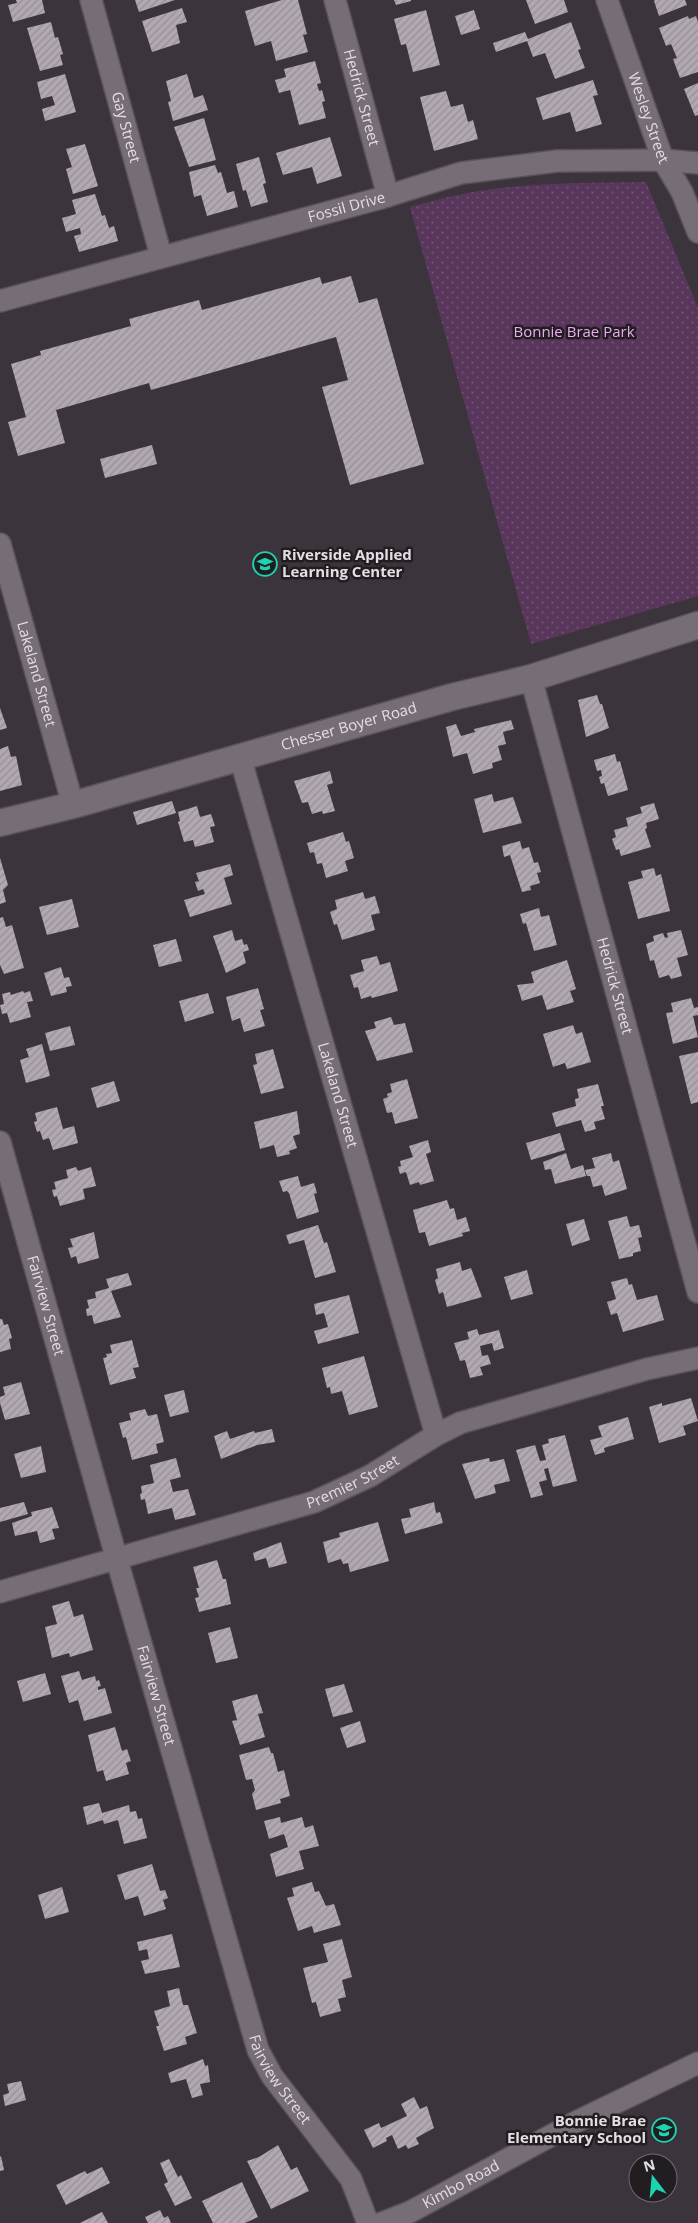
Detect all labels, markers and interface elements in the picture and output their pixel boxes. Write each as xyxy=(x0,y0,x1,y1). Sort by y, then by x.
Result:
street label: Hedrick Street xyxy=(340,47,385,148)
street label: Wesley Street xyxy=(624,69,674,167)
street label: Gay Street xyxy=(108,89,146,165)
street label: Fossil Drive xyxy=(305,186,387,226)
park label: Bonnie Brae Park xyxy=(513,321,635,341)
place label: Riverside Applied Learning Center xyxy=(282,544,412,581)
school or university icon: Riverside Applied Learning Center xyxy=(252,551,278,577)
street label: Lakeland Street xyxy=(13,619,62,729)
street label: Chesser Boyer Road xyxy=(278,697,419,754)
street label: Hedrick Street xyxy=(593,935,638,1036)
street label: Lakeland Street xyxy=(314,1040,363,1150)
street label: Fairview Street xyxy=(23,1253,70,1358)
street label: Premier Street xyxy=(304,1450,402,1513)
street label: Fairview Street xyxy=(133,1643,181,1748)
street label: Fairview Street xyxy=(245,2032,316,2128)
place label: Bonnie Brae Elementary School xyxy=(507,2110,646,2147)
school or university icon: Bonnie Brae Elementary School xyxy=(651,2117,677,2143)
north arrow xyxy=(628,2153,678,2203)
text: N xyxy=(641,2154,657,2176)
street label: Kimbo Road xyxy=(418,2155,503,2213)

